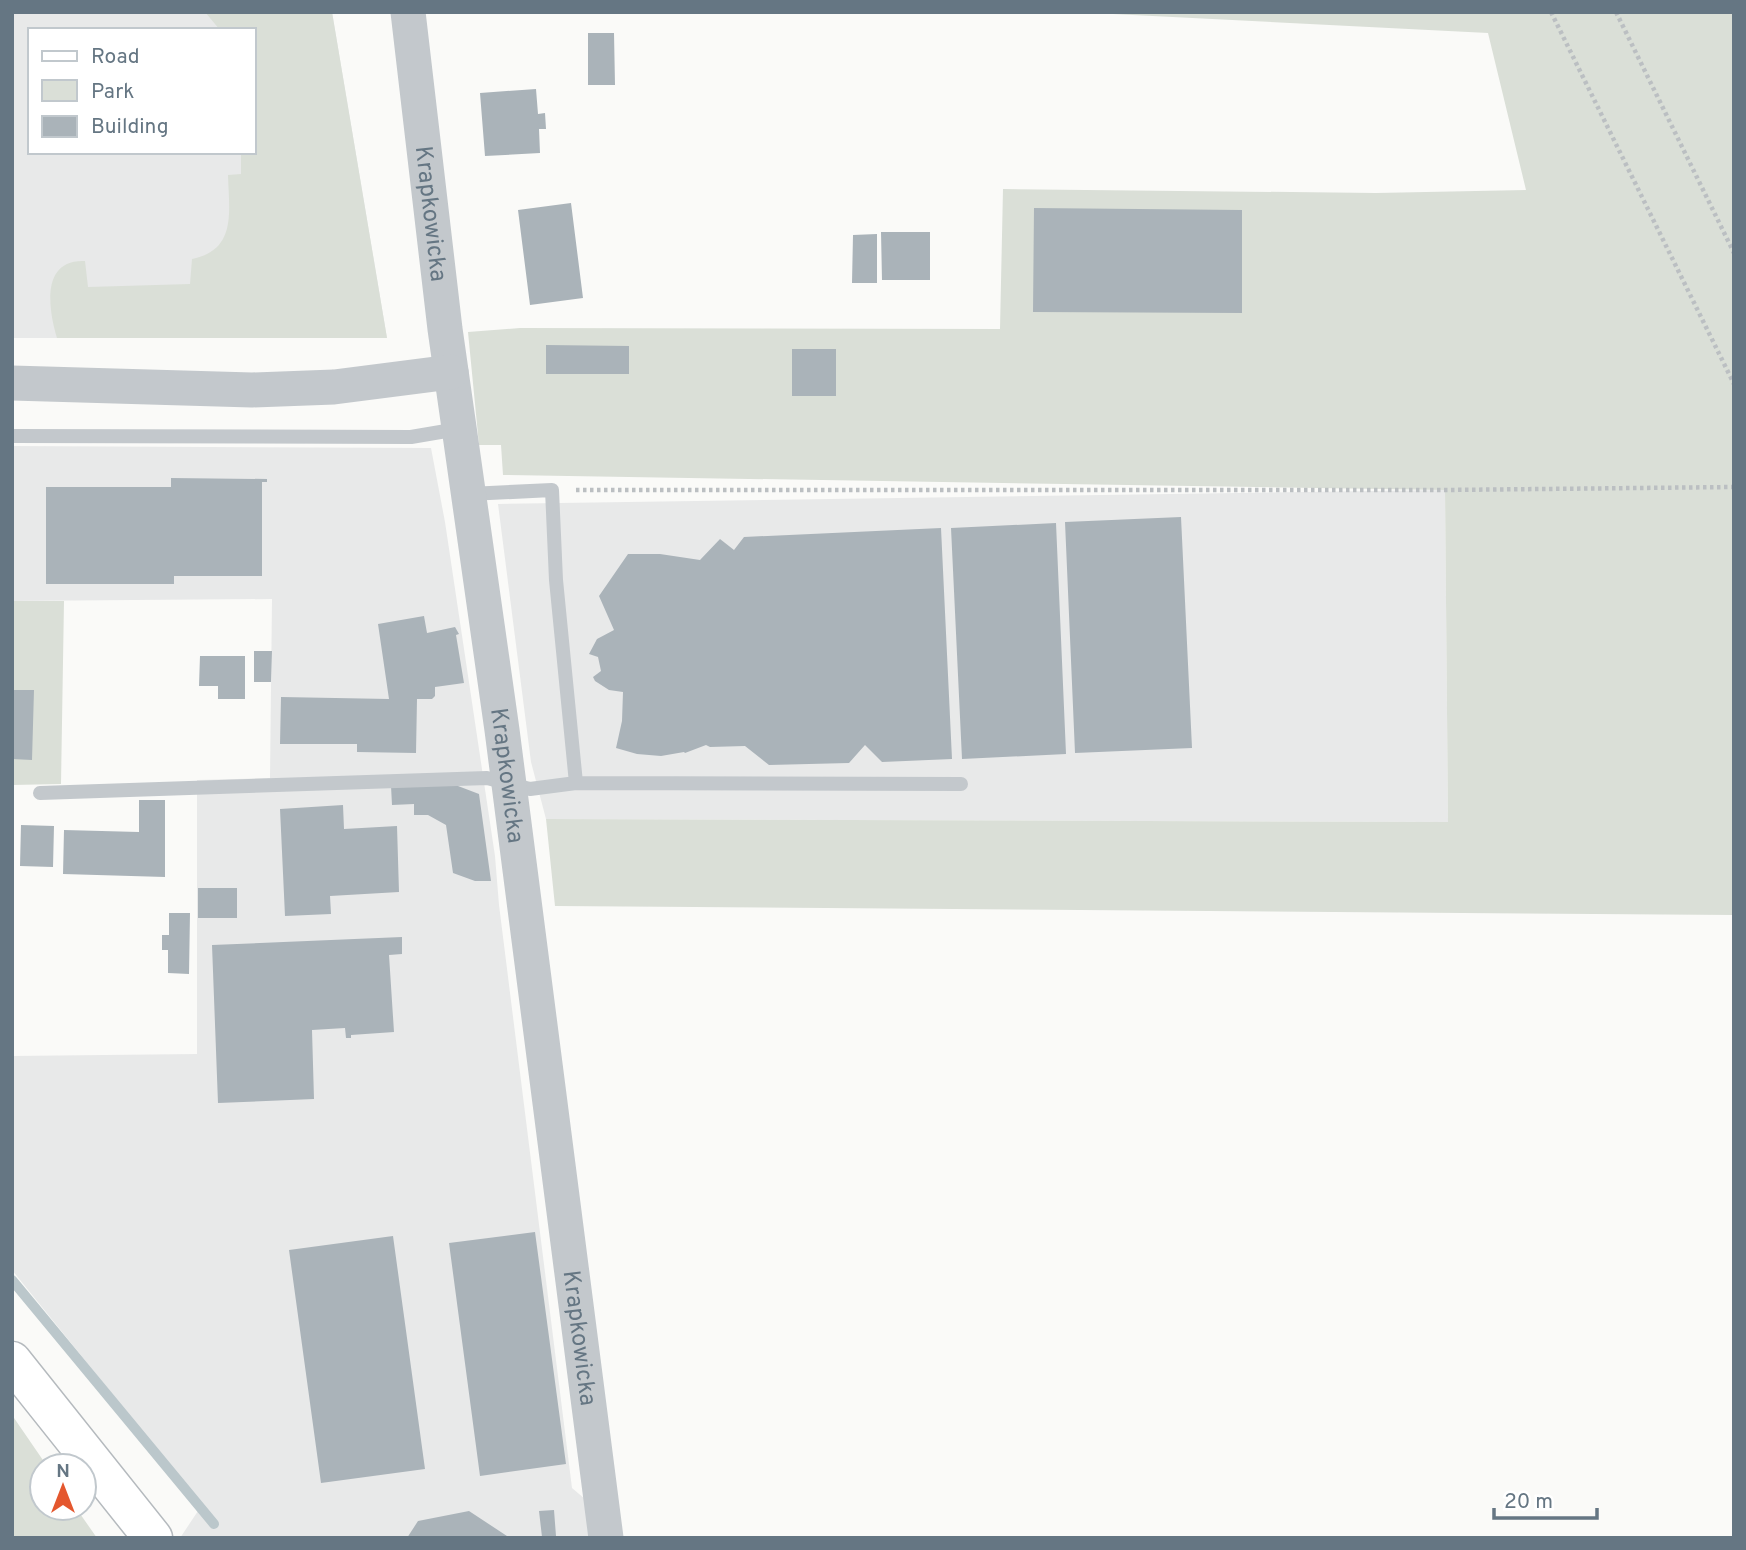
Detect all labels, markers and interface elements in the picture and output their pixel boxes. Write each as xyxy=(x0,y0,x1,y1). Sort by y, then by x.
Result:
legend xyxy=(28,28,256,154)
text: Road xyxy=(91,44,140,71)
text: Park xyxy=(91,79,134,106)
text: Building xyxy=(91,114,169,141)
street label: Krapkowicka xyxy=(407,144,452,283)
street label: Krapkowicka xyxy=(482,706,529,845)
street label: Krapkowicka xyxy=(555,1268,602,1408)
north arrow xyxy=(28,1452,98,1522)
text: N xyxy=(56,1460,70,1484)
scale bar xyxy=(1494,1476,1597,1520)
text: 20 m xyxy=(1504,1489,1553,1516)

